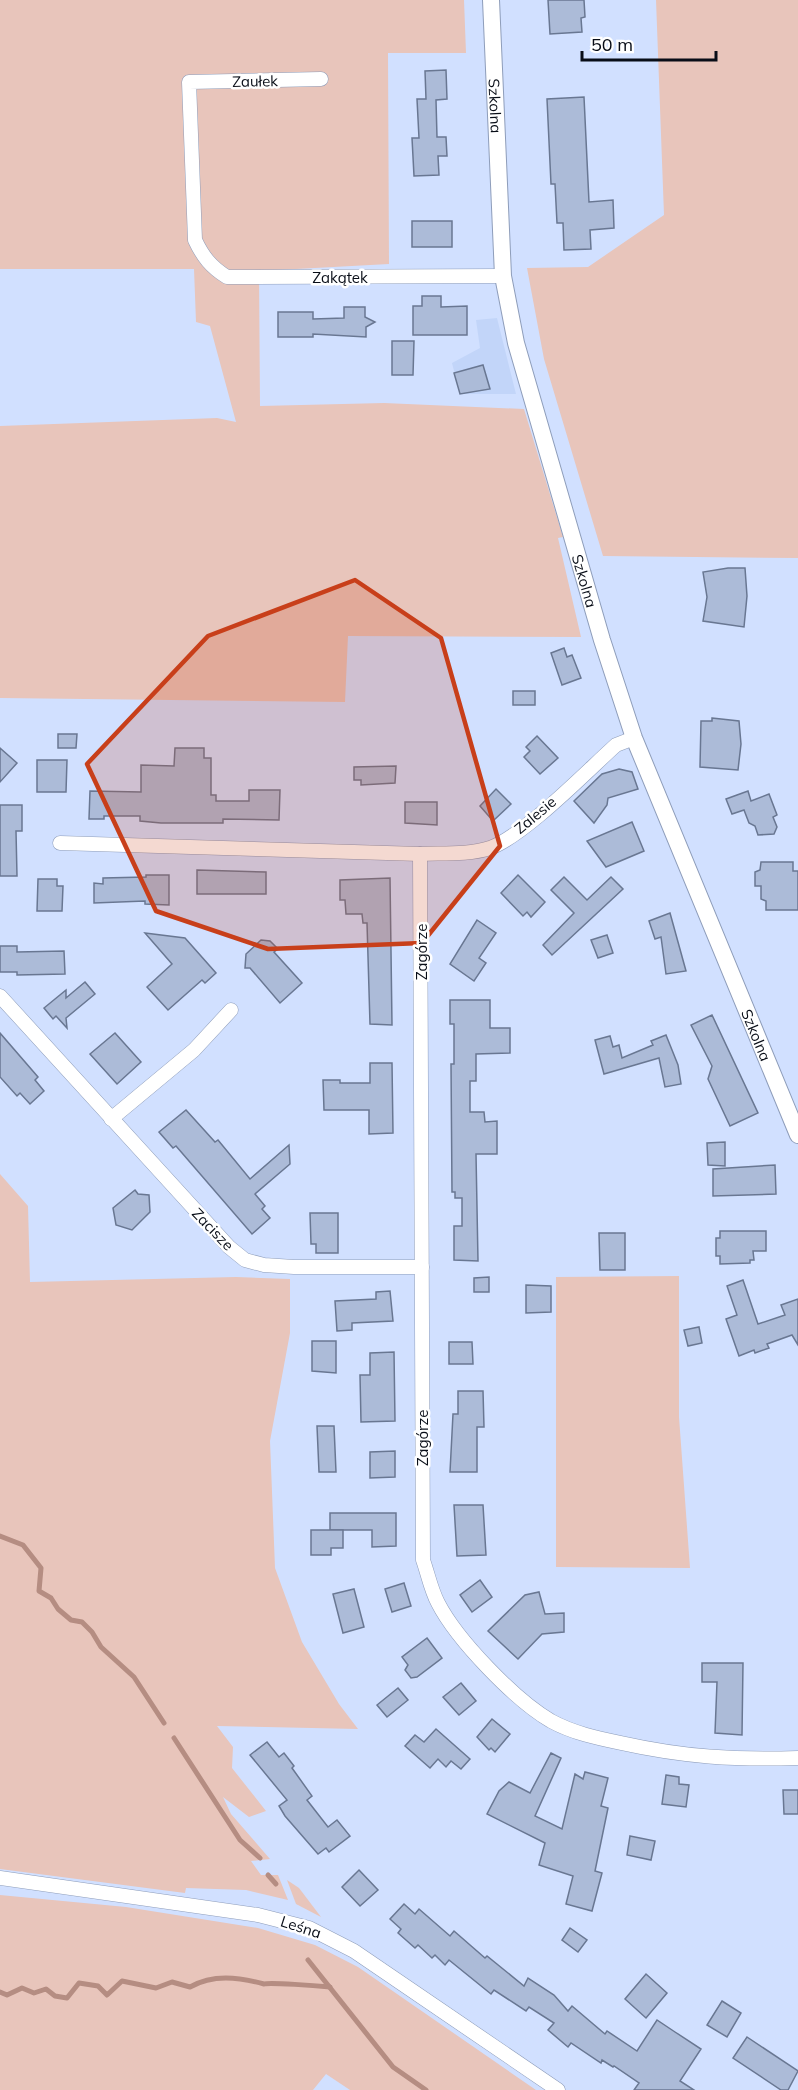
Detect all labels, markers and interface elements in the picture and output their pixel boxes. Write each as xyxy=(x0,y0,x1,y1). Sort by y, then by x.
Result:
scale bar xyxy=(582,24,716,62)
text: 50 m xyxy=(591,33,633,56)
street label: Zaułek xyxy=(232,71,278,91)
street label: Szkolna xyxy=(485,78,506,134)
street label: Zakątek xyxy=(312,268,368,287)
street label: Szkolna xyxy=(568,552,602,610)
street label: Zalesie xyxy=(510,792,560,838)
street label: Zagórze xyxy=(412,924,431,980)
street label: Szkolna xyxy=(737,1006,776,1064)
street label: Zacisze xyxy=(188,1204,238,1254)
street label: Zagórze xyxy=(413,1410,432,1466)
street label: Leśna xyxy=(278,1912,324,1942)

